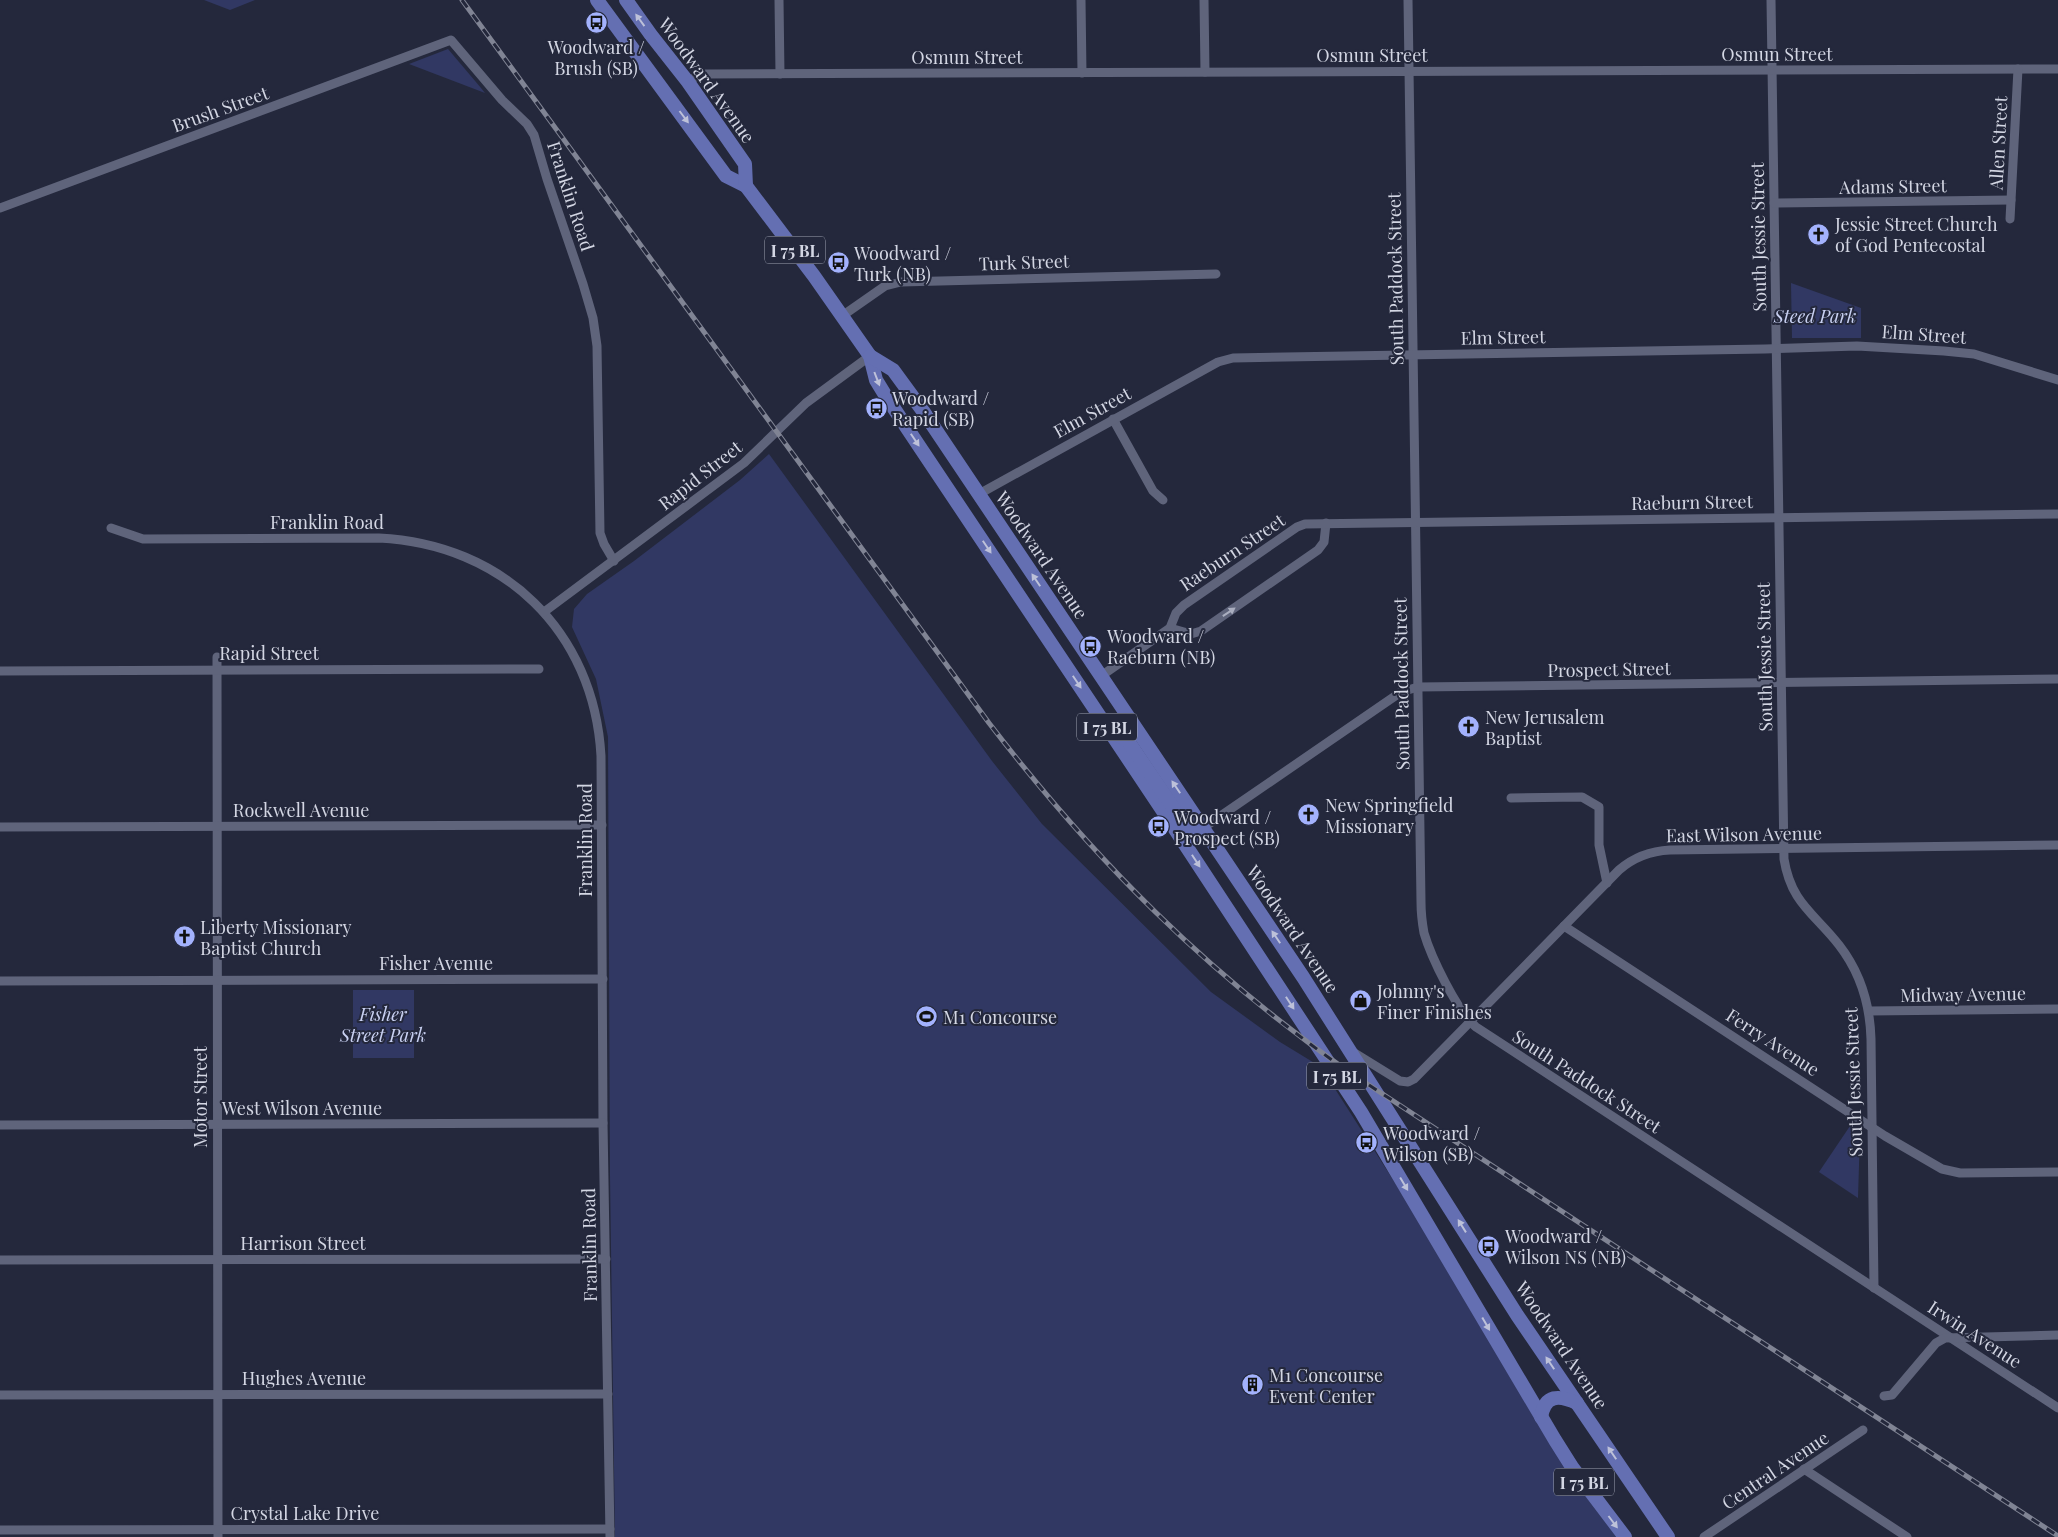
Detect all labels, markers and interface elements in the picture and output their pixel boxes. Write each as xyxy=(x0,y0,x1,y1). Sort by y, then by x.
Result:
bus stop icon: Woodward / Brush (SB) xyxy=(584,10,608,34)
street label: Woodward Avenue xyxy=(653,12,761,147)
one-way arrow xyxy=(635,13,645,27)
place label: Woodward / Brush (SB) xyxy=(546,35,645,80)
street label: Osmun Street xyxy=(1721,42,1833,66)
street label: Osmun Street xyxy=(1316,43,1428,67)
street label: Osmun Street xyxy=(911,45,1023,69)
street label: Brush Street xyxy=(168,80,272,138)
street label: Allen Street xyxy=(1984,95,2012,192)
one-way arrow xyxy=(678,110,689,123)
street label: Franklin Road xyxy=(542,138,600,254)
street label: South Jessie Street xyxy=(1745,161,1771,312)
street label: Adams Street xyxy=(1838,173,1948,199)
street label: South Paddock Street xyxy=(1381,192,1409,366)
place label: Jessie Street Church of God Pentecostal xyxy=(1834,212,1998,257)
church icon: Jessie Street Church of God Pentecostal xyxy=(1807,222,1831,246)
road number: I 75 BL xyxy=(765,236,825,264)
place label: Woodward / Turk (NB) xyxy=(853,241,952,286)
street label: Turk Street xyxy=(978,248,1070,276)
bus stop icon: Woodward / Turk (NB) xyxy=(826,251,850,275)
park label: Steed Park xyxy=(1773,304,1856,328)
street label: Elm Street xyxy=(1881,319,1968,349)
street label: Elm Street xyxy=(1460,324,1546,350)
one-way arrow xyxy=(873,372,881,387)
street label: Elm Street xyxy=(1049,381,1135,443)
place label: Woodward / Rapid (SB) xyxy=(891,386,990,431)
bus stop icon: Woodward / Rapid (SB) xyxy=(864,396,888,420)
one-way arrow xyxy=(910,433,920,447)
street label: Rapid Street xyxy=(653,434,747,515)
street label: Woodward Avenue xyxy=(990,486,1094,624)
street label: Raeburn Street xyxy=(1631,489,1754,515)
street label: Raeburn Street xyxy=(1175,508,1290,596)
street label: Franklin Road xyxy=(270,510,385,534)
one-way arrow xyxy=(982,540,992,554)
one-way arrow xyxy=(1031,573,1041,587)
street label: South Jessie Street xyxy=(1751,581,1777,732)
street label: South Paddock Street xyxy=(1387,597,1415,771)
one-way arrow xyxy=(1223,607,1236,617)
place label: Woodward / Raeburn (NB) xyxy=(1106,624,1215,669)
bus stop icon: Woodward / Raeburn (NB) xyxy=(1079,634,1103,658)
street label: Rapid Street xyxy=(219,641,319,665)
street label: Prospect Street xyxy=(1547,656,1671,682)
one-way arrow xyxy=(1072,676,1082,689)
place label: New Jerusalem Baptist xyxy=(1485,705,1604,750)
road number: I 75 BL xyxy=(1077,714,1137,740)
church icon: New Jerusalem Baptist xyxy=(1457,715,1481,739)
one-way arrow xyxy=(1171,780,1181,794)
street label: Franklin Road xyxy=(573,782,597,897)
place label: New Springfield Missionary xyxy=(1325,793,1454,838)
street label: Rockwell Avenue xyxy=(233,798,369,822)
church icon: New Springfield Missionary xyxy=(1297,803,1321,827)
place label: Woodward / Prospect (SB) xyxy=(1173,805,1280,850)
bus stop icon: Woodward / Prospect (SB) xyxy=(1146,815,1170,839)
street label: East Wilson Avenue xyxy=(1666,821,1822,847)
one-way arrow xyxy=(1191,855,1201,868)
street label: Woodward Avenue xyxy=(1241,860,1345,998)
place label: Liberty Missionary Baptist Church xyxy=(200,915,352,960)
church icon: Liberty Missionary Baptist Church xyxy=(172,925,196,949)
one-way arrow xyxy=(1271,930,1281,943)
street label: Fisher Avenue xyxy=(379,951,493,975)
place label: Johnny's Finer Finishes xyxy=(1376,979,1492,1024)
street label: Midway Avenue xyxy=(1900,981,2026,1007)
shop icon: Johnny's Finer Finishes xyxy=(1349,989,1373,1013)
one-way arrow xyxy=(1285,997,1294,1010)
park label: Fisher Street Park xyxy=(339,1002,426,1047)
street label: Ferry Avenue xyxy=(1722,1003,1824,1081)
sports icon: M1 Concourse xyxy=(915,1005,939,1029)
place label: M1 Concourse xyxy=(943,1005,1057,1029)
street label: South Jessie Street xyxy=(1838,1006,1868,1157)
street label: South Paddock Street xyxy=(1508,1024,1667,1138)
street label: Motor Street xyxy=(188,1045,212,1148)
road number: I 75 BL xyxy=(1307,1062,1367,1090)
street label: West Wilson Avenue xyxy=(221,1096,382,1120)
place label: Woodward / Wilson (SB) xyxy=(1382,1121,1481,1166)
bus stop icon: Woodward / Wilson (SB) xyxy=(1355,1131,1379,1155)
one-way arrow xyxy=(1399,1177,1408,1190)
street label: Franklin Road xyxy=(576,1187,602,1302)
one-way arrow xyxy=(1457,1220,1466,1233)
place label: Woodward / Wilson NS (NB) xyxy=(1504,1224,1626,1269)
street label: Harrison Street xyxy=(240,1231,366,1255)
bus stop icon: Woodward / Wilson NS (NB) xyxy=(1477,1234,1501,1258)
street label: Woodward Avenue xyxy=(1510,1276,1614,1414)
street label: Irwin Avenue xyxy=(1923,1295,2027,1373)
one-way arrow xyxy=(1482,1317,1490,1332)
one-way arrow xyxy=(1545,1356,1555,1369)
place label: M1 Concourse Event Center xyxy=(1269,1363,1383,1408)
street label: Hughes Avenue xyxy=(242,1366,366,1390)
building icon: M1 Concourse Event Center xyxy=(1241,1373,1265,1397)
street label: Central Avenue xyxy=(1717,1425,1833,1515)
one-way arrow xyxy=(1607,1446,1616,1459)
road number: I 75 BL xyxy=(1554,1468,1614,1495)
street label: Crystal Lake Drive xyxy=(231,1501,379,1525)
one-way arrow xyxy=(1608,1515,1619,1528)

